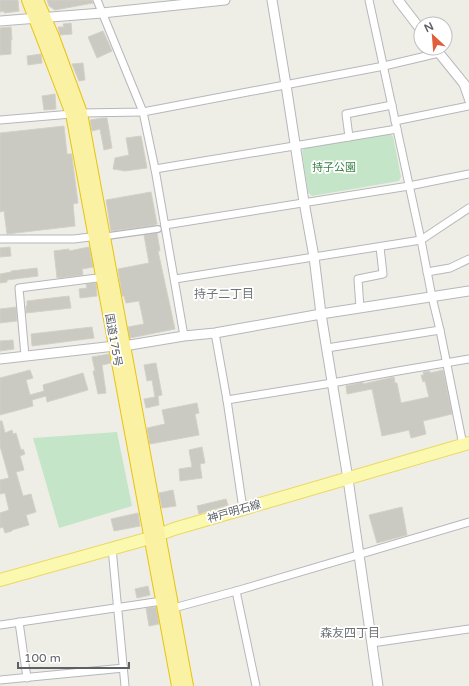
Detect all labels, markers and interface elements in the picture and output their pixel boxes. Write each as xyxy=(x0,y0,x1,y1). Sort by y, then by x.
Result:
north arrow xyxy=(413,16,453,56)
text: N xyxy=(422,20,436,35)
park label: 持子公園 xyxy=(312,161,356,174)
district label: 持子二丁目 xyxy=(194,287,254,301)
street label: 国道175号 xyxy=(102,312,125,368)
street label: 神戸明石線 xyxy=(206,498,262,525)
district label: 森友四丁目 xyxy=(320,626,380,640)
scale bar xyxy=(18,644,129,670)
text: 100 m xyxy=(24,651,61,665)

